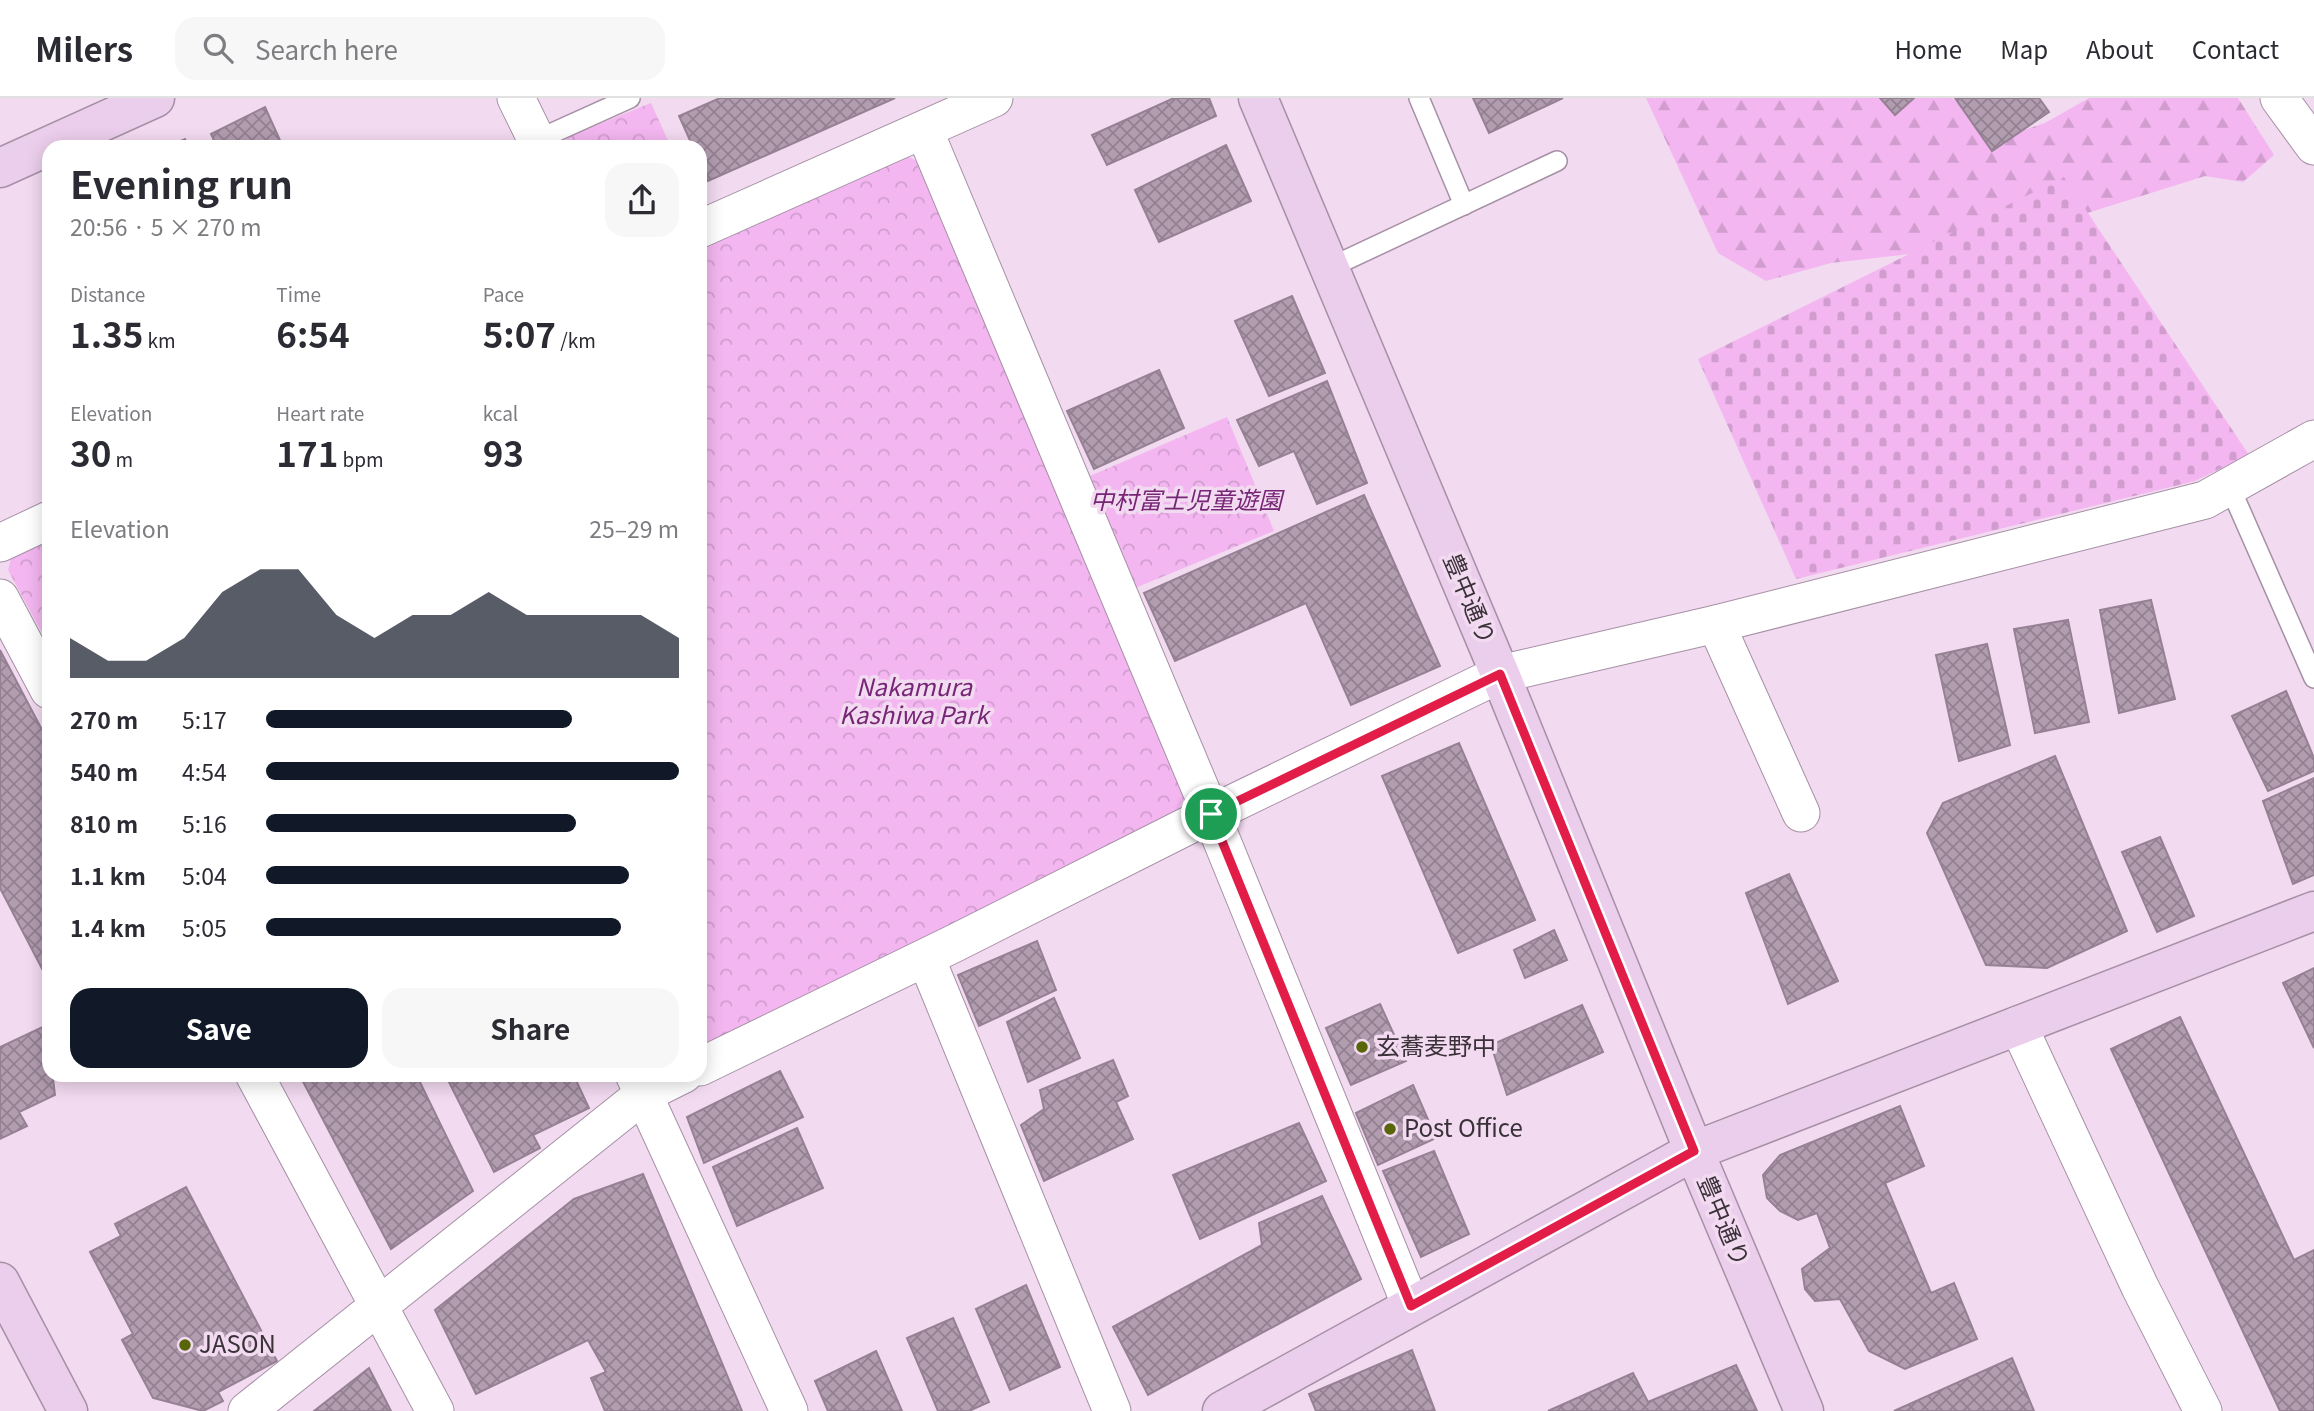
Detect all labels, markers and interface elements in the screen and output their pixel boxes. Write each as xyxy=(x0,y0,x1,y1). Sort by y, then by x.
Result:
search box xyxy=(175,17,665,80)
text: Milers xyxy=(35,24,133,72)
icon: search xyxy=(199,29,237,67)
text: Search here xyxy=(255,30,398,67)
text: Home xyxy=(1895,31,1962,66)
text: Map xyxy=(2000,31,2048,66)
text: About xyxy=(2086,31,2154,66)
text: Contact xyxy=(2192,31,2279,66)
text: Evening run xyxy=(70,155,293,210)
button: share xyxy=(605,163,679,237)
text: 20:56 · 5 × 270 m xyxy=(70,209,261,243)
text: Distance xyxy=(70,280,145,307)
text: Time xyxy=(276,280,321,307)
text: Pace xyxy=(483,280,524,307)
text: 1.35 xyxy=(70,307,143,358)
text: 6:54 xyxy=(276,307,350,358)
text: 5:07 xyxy=(483,307,556,358)
text: km xyxy=(143,326,176,353)
text: /km xyxy=(556,326,596,353)
text: Elevation xyxy=(70,399,152,426)
text: Heart rate xyxy=(276,399,364,426)
text: kcal xyxy=(483,399,518,426)
text: 30 xyxy=(70,426,111,477)
text: 171 xyxy=(276,426,338,477)
text: 93 xyxy=(483,426,524,477)
text: m xyxy=(111,445,133,472)
text: bpm xyxy=(338,445,384,472)
park label: 中村富士児童遊園 xyxy=(1090,481,1285,516)
text: Elevation xyxy=(70,511,170,545)
text: 25–29 m xyxy=(589,511,679,545)
street label: 豊中通り xyxy=(1436,547,1506,649)
park label: Nakamura Kashiwa Park xyxy=(839,668,991,731)
text: 270 m xyxy=(70,702,138,736)
text: 5:17 xyxy=(182,702,227,736)
text: 540 m xyxy=(70,754,138,788)
text: 4:54 xyxy=(182,754,227,788)
pin xyxy=(1181,784,1241,844)
icon: arrive xyxy=(1192,795,1230,833)
text: 810 m xyxy=(70,806,138,840)
text: 5:16 xyxy=(182,806,227,840)
text: 1.1 km xyxy=(70,858,146,892)
text: 5:04 xyxy=(182,858,227,892)
text: 1.4 km xyxy=(70,910,146,944)
text: 5:05 xyxy=(182,910,227,944)
button: Save xyxy=(70,988,368,1068)
button: Share xyxy=(382,988,679,1068)
place label: 玄蕎麦野中 xyxy=(1376,1027,1496,1062)
marker: 玄蕎麦野中 xyxy=(1354,1039,1370,1055)
place label: Post Office xyxy=(1404,1109,1523,1144)
marker: Post Office xyxy=(1382,1121,1398,1137)
street label: 豊中通り xyxy=(1690,1169,1760,1271)
place label: JASON xyxy=(199,1325,276,1360)
marker: JASON xyxy=(177,1337,193,1353)

